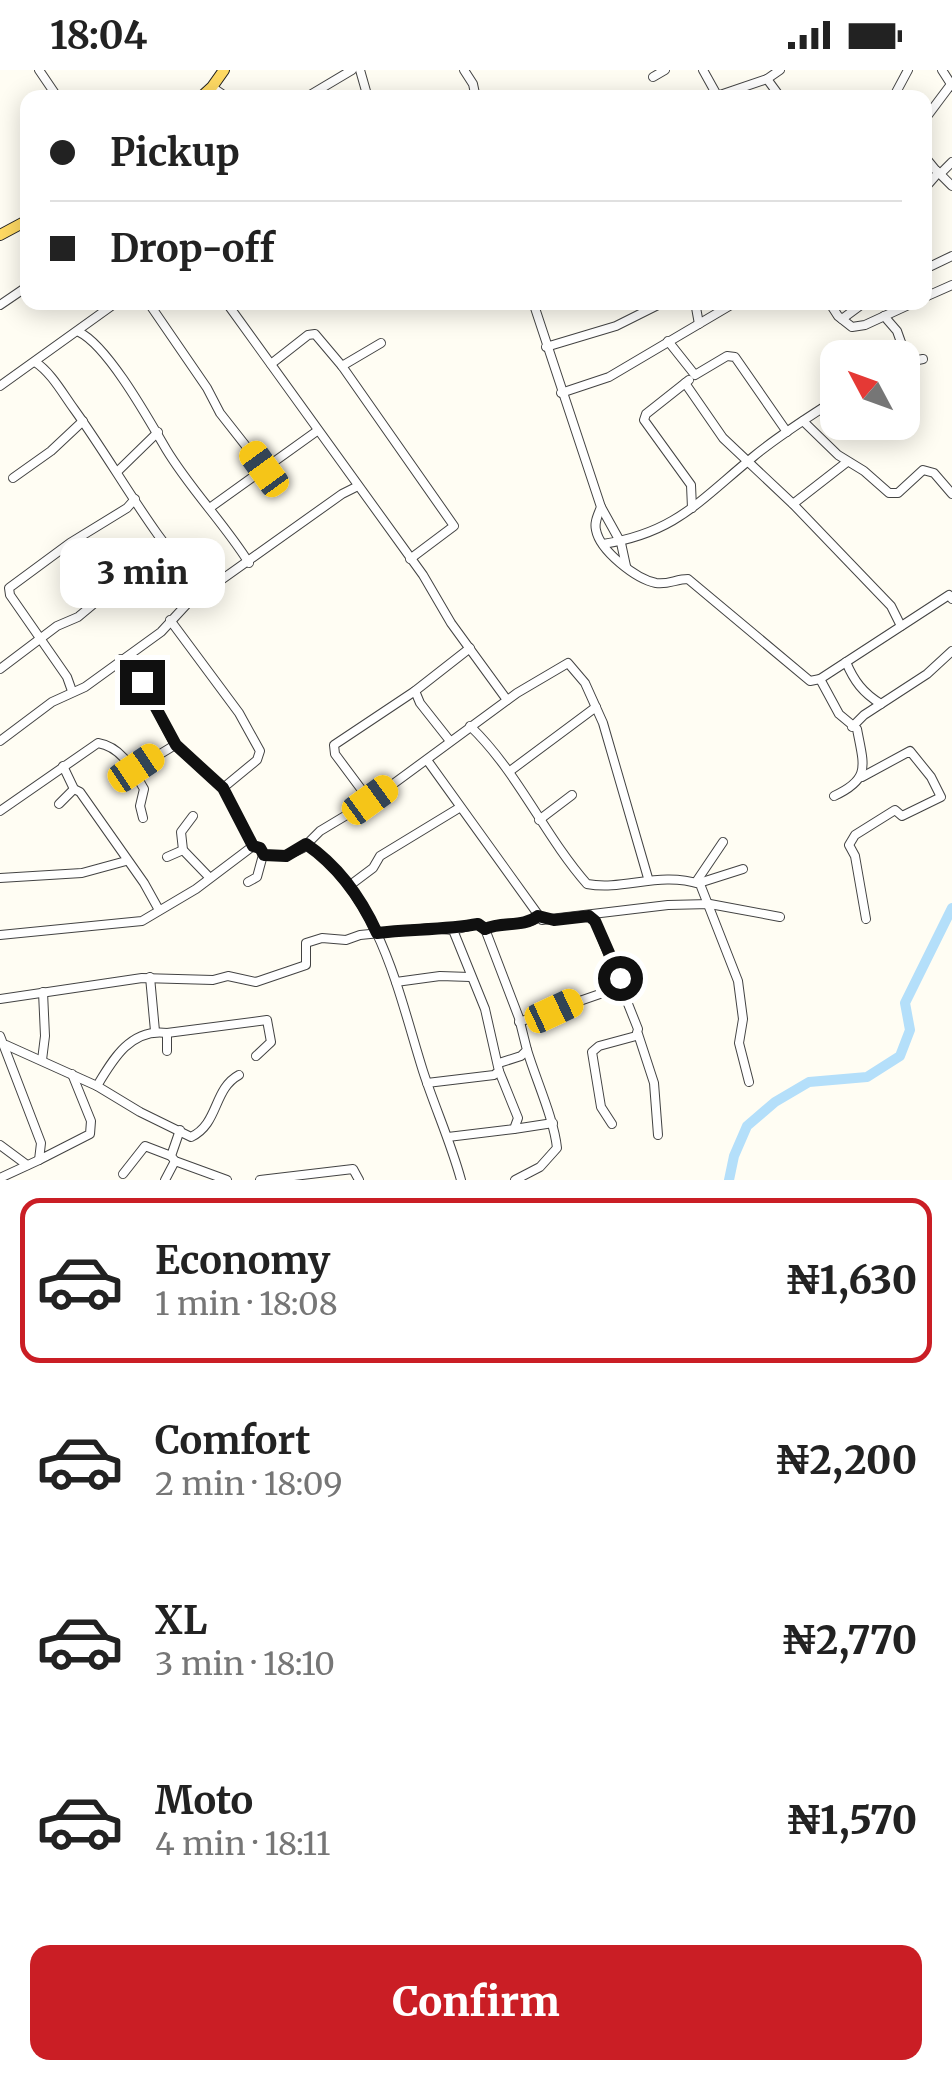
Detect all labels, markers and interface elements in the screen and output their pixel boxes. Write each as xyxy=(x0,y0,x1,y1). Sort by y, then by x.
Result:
text: 18:04 xyxy=(50,12,147,59)
text: Pickup xyxy=(110,129,240,176)
text: Drop-off xyxy=(110,225,275,272)
north arrow xyxy=(820,340,920,440)
map controls xyxy=(820,340,920,440)
car xyxy=(234,436,294,502)
callout: 3 min xyxy=(59,537,224,607)
text: 3 min xyxy=(97,553,188,593)
route end xyxy=(120,660,165,705)
car xyxy=(103,739,169,797)
car xyxy=(337,770,403,830)
route start xyxy=(598,956,643,1001)
car xyxy=(520,985,588,1037)
icon: car xyxy=(35,1236,125,1326)
text: Economy xyxy=(155,1237,330,1284)
text: ₦1,630 xyxy=(785,1257,917,1304)
text: 1 min · 18:08 xyxy=(155,1284,338,1324)
icon: car xyxy=(35,1416,125,1506)
text: Comfort xyxy=(155,1417,311,1464)
text: ₦2,200 xyxy=(774,1437,917,1484)
text: 2 min · 18:09 xyxy=(155,1464,343,1504)
icon: car xyxy=(35,1596,125,1686)
text: XL xyxy=(155,1597,207,1644)
text: ₦2,770 xyxy=(781,1617,917,1664)
text: 3 min · 18:10 xyxy=(155,1644,335,1684)
icon: car xyxy=(35,1776,125,1866)
text: Moto xyxy=(155,1777,253,1824)
text: ₦1,570 xyxy=(785,1797,917,1844)
text: 4 min · 18:11 xyxy=(155,1824,331,1864)
button: Confirm xyxy=(30,1945,922,2060)

